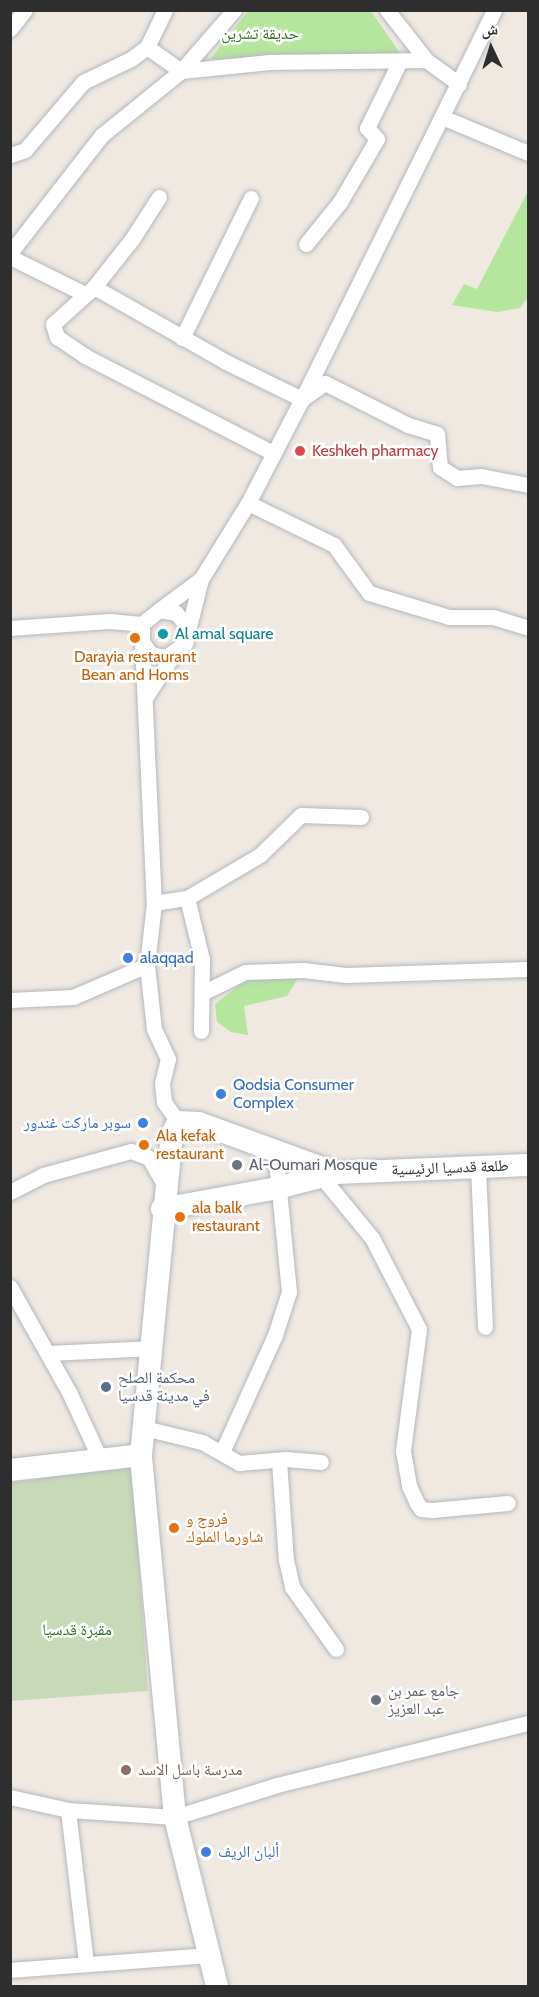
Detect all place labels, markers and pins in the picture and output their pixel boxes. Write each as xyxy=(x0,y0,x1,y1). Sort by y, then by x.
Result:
place label: Keshkeh pharmacy xyxy=(312,441,439,461)
marker: Keshkeh pharmacy xyxy=(293,444,307,458)
place label: Al amal square xyxy=(175,624,274,644)
marker: Al amal square xyxy=(156,627,170,641)
marker: Darayia restaurant Bean and Homs xyxy=(128,631,142,645)
place label: Darayia restaurant Bean and Homs xyxy=(74,647,196,685)
place label: alaqqad xyxy=(140,948,194,968)
marker: alaqqad xyxy=(121,951,135,965)
place label: Qodsia Consumer Complex xyxy=(233,1075,354,1113)
marker: Qodsia Consumer Complex xyxy=(214,1087,228,1101)
place label: سوبر ماركت غندور xyxy=(24,1113,131,1133)
marker: سوبر ماركت غندور xyxy=(136,1116,150,1130)
place label: Ala kefak restaurant xyxy=(156,1126,224,1164)
marker: Ala kefak restaurant xyxy=(137,1138,151,1152)
place label: Al-Oumari Mosque xyxy=(249,1155,377,1175)
marker: Al-Oumari Mosque xyxy=(230,1158,244,1172)
place label: ala balk restaurant xyxy=(192,1198,260,1236)
marker: ala balk restaurant xyxy=(173,1210,187,1224)
place label: محكمة الصلح في مدينة قدسيا xyxy=(118,1368,210,1406)
marker: محكمة الصلح في مدينة قدسيا xyxy=(99,1380,113,1394)
place label: فروج و شاورما الملوك xyxy=(186,1509,263,1547)
marker: فروج و شاورما الملوك xyxy=(167,1521,181,1535)
place label: جامع عمر بن عبد العزيز xyxy=(388,1681,459,1719)
marker: جامع عمر بن عبد العزيز xyxy=(369,1693,383,1707)
place label: مدرسة باسل الاسد xyxy=(138,1760,243,1780)
marker: مدرسة باسل الاسد xyxy=(119,1763,133,1777)
place label: ألبان الريف xyxy=(218,1842,279,1862)
marker: ألبان الريف xyxy=(199,1845,213,1859)

